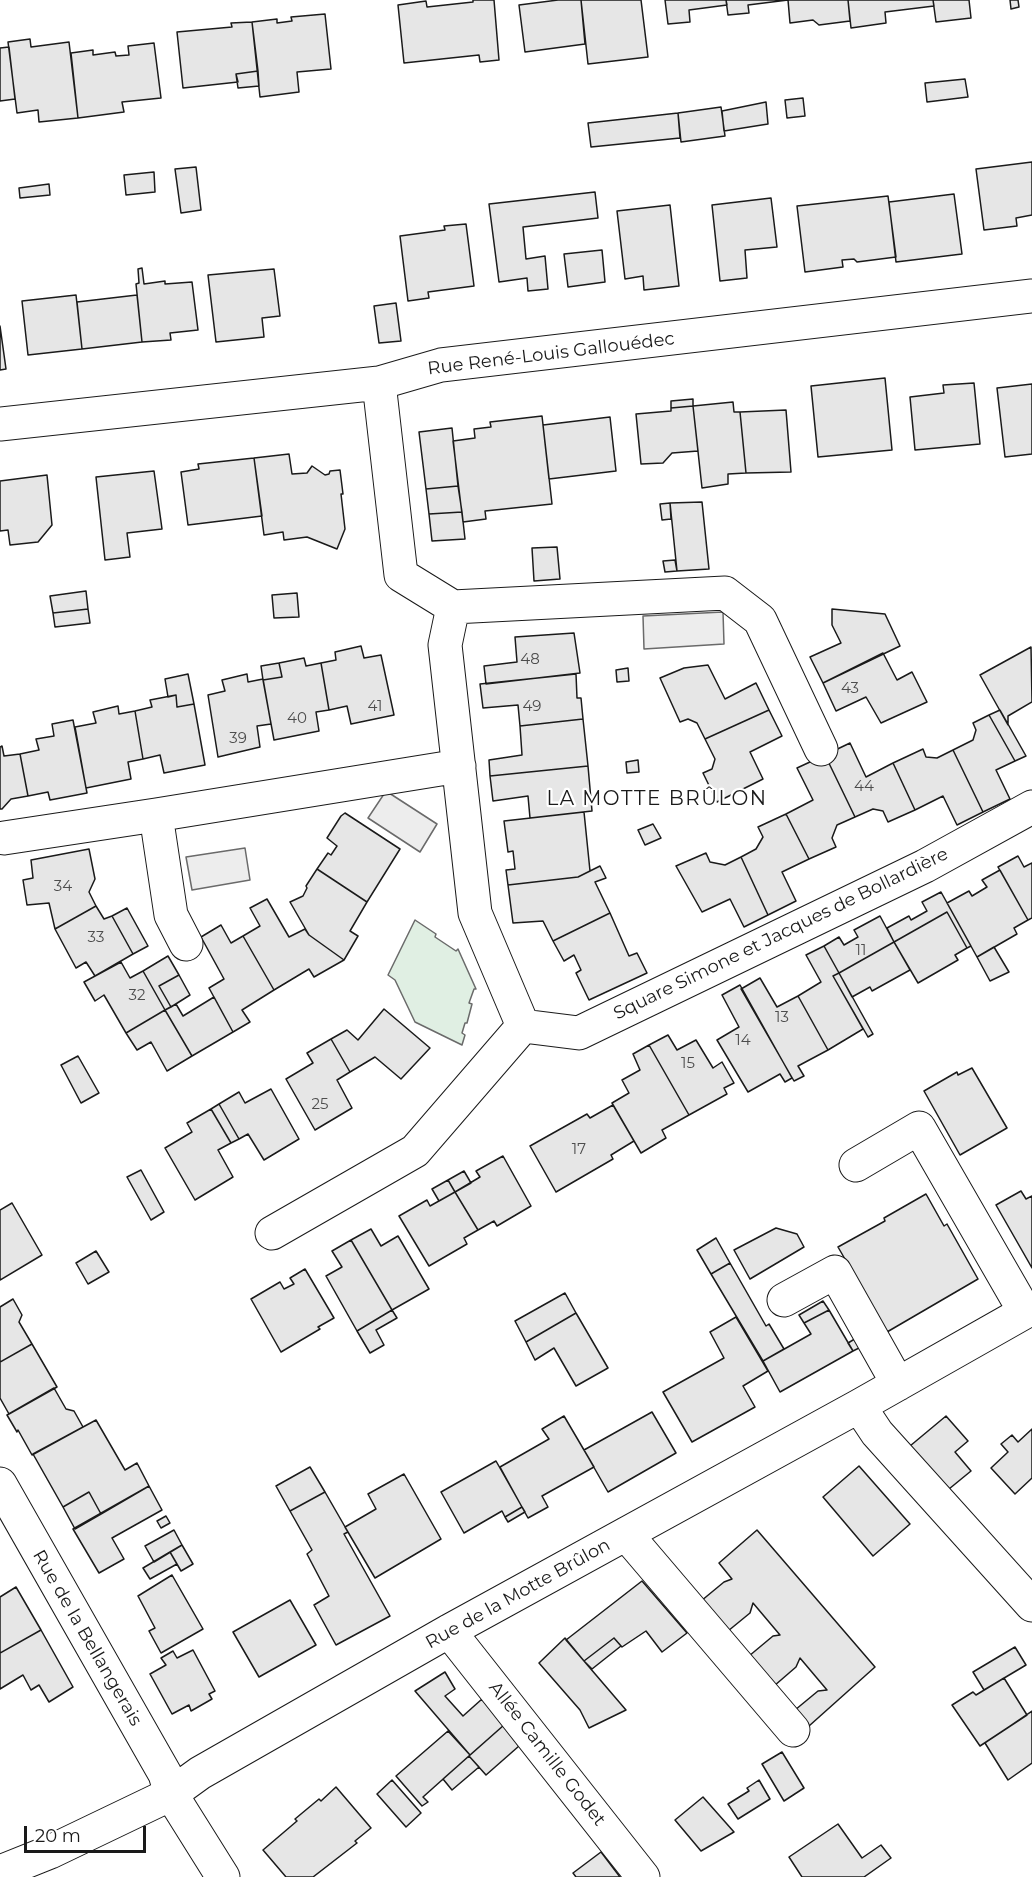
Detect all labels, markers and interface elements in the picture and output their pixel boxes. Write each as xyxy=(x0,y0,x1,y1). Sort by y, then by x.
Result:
street label: Rue René-Louis Gallouédec xyxy=(426,328,676,380)
house number: 48 xyxy=(520,651,540,669)
house number: 43 xyxy=(841,680,859,698)
house number: 41 xyxy=(368,698,382,716)
house number: 49 xyxy=(523,698,541,716)
house number: 40 xyxy=(287,710,307,728)
house number: 39 xyxy=(229,730,247,748)
house number: 44 xyxy=(854,778,874,796)
district label: LA MOTTE BRÛLON xyxy=(546,787,768,811)
street label: Square Simone et Jacques de Bollardière xyxy=(610,843,952,1025)
house number: 34 xyxy=(54,878,72,896)
house number: 33 xyxy=(88,929,104,947)
house number: 11 xyxy=(856,942,866,960)
house number: 32 xyxy=(129,987,145,1005)
house number: 13 xyxy=(775,1009,789,1027)
house number: 14 xyxy=(735,1032,751,1050)
house number: 15 xyxy=(681,1055,695,1073)
house number: 25 xyxy=(311,1096,329,1114)
house number: 17 xyxy=(572,1141,586,1159)
street label: Rue de la Motte Brûlon xyxy=(422,1534,614,1654)
street label: Rue de la Bellangerais xyxy=(28,1546,146,1730)
street label: Allée Camille Godet xyxy=(484,1678,610,1830)
scale bar xyxy=(27,1814,148,1852)
text: 20 m xyxy=(35,1825,81,1847)

